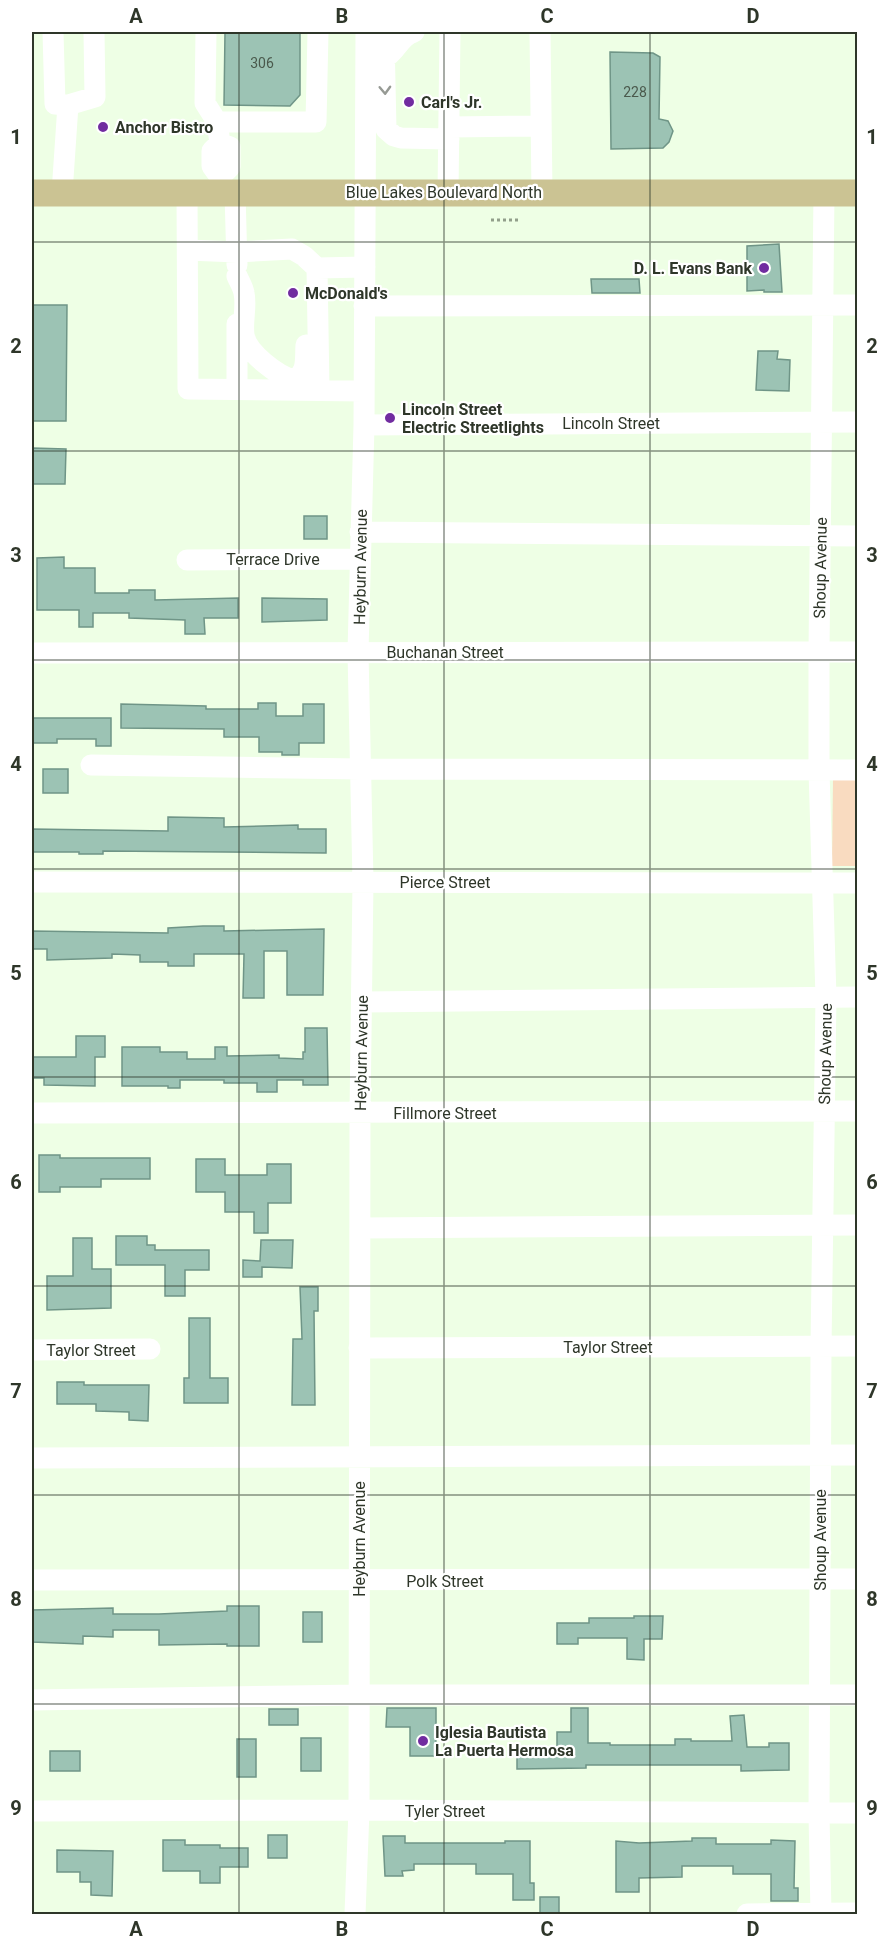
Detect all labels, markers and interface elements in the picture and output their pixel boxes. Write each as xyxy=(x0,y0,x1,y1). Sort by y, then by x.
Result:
text: A xyxy=(129,4,143,28)
text: B xyxy=(336,4,348,28)
text: C xyxy=(540,4,554,28)
text: D xyxy=(747,4,760,28)
house number: 306 xyxy=(250,55,274,71)
house number: 228 xyxy=(623,84,647,100)
one-way arrow xyxy=(378,85,391,94)
place label: Carl's Jr. xyxy=(421,93,482,112)
marker: Carl's Jr. xyxy=(402,95,416,109)
place label: Anchor Bistro xyxy=(115,118,213,137)
marker: Anchor Bistro xyxy=(96,120,110,134)
text: 1 xyxy=(10,125,22,149)
text: 1 xyxy=(866,125,878,149)
street label: Blue Lakes Boulevard North xyxy=(346,183,542,202)
place label: D. L. Evans Bank xyxy=(634,259,752,278)
marker: D. L. Evans Bank xyxy=(757,261,771,275)
place label: McDonald's xyxy=(305,284,388,303)
marker: McDonald's xyxy=(286,286,300,300)
text: 2 xyxy=(10,334,22,358)
text: 2 xyxy=(866,334,878,358)
place label: Lincoln Street Electric Streetlights xyxy=(402,400,544,437)
marker: Lincoln Street Electric Streetlights xyxy=(383,411,397,425)
street label: Lincoln Street xyxy=(562,414,660,433)
street label: Heyburn Avenue xyxy=(350,509,371,625)
street label: Shoup Avenue xyxy=(810,517,831,619)
text: 3 xyxy=(10,543,22,567)
text: 3 xyxy=(866,543,878,567)
street label: Terrace Drive xyxy=(226,550,320,569)
street label: Buchanan Street xyxy=(386,643,504,662)
text: 4 xyxy=(10,752,22,776)
text: 4 xyxy=(866,752,878,776)
street label: Pierce Street xyxy=(400,873,490,892)
text: 5 xyxy=(10,961,22,985)
text: 5 xyxy=(866,961,878,985)
street label: Heyburn Avenue xyxy=(351,995,372,1111)
street label: Shoup Avenue xyxy=(815,1003,836,1105)
street label: Fillmore Street xyxy=(393,1104,497,1123)
text: 6 xyxy=(10,1170,22,1194)
text: 6 xyxy=(866,1170,878,1194)
street label: Taylor Street xyxy=(563,1338,653,1357)
street label: Taylor Street xyxy=(46,1341,136,1360)
text: 7 xyxy=(10,1379,22,1403)
text: 7 xyxy=(866,1379,878,1403)
street label: Heyburn Avenue xyxy=(350,1481,369,1597)
street label: Shoup Avenue xyxy=(811,1489,830,1591)
street label: Polk Street xyxy=(406,1572,484,1591)
text: 8 xyxy=(10,1587,22,1611)
text: 8 xyxy=(866,1587,878,1611)
place label: Iglesia Bautista La Puerta Hermosa xyxy=(435,1723,574,1760)
marker: Iglesia Bautista La Puerta Hermosa xyxy=(416,1734,430,1748)
text: 9 xyxy=(10,1796,22,1820)
text: 9 xyxy=(866,1796,878,1820)
street label: Tyler Street xyxy=(405,1802,485,1821)
text: A xyxy=(129,1917,143,1941)
text: B xyxy=(336,1917,348,1941)
text: C xyxy=(540,1917,554,1941)
text: D xyxy=(747,1917,760,1941)

